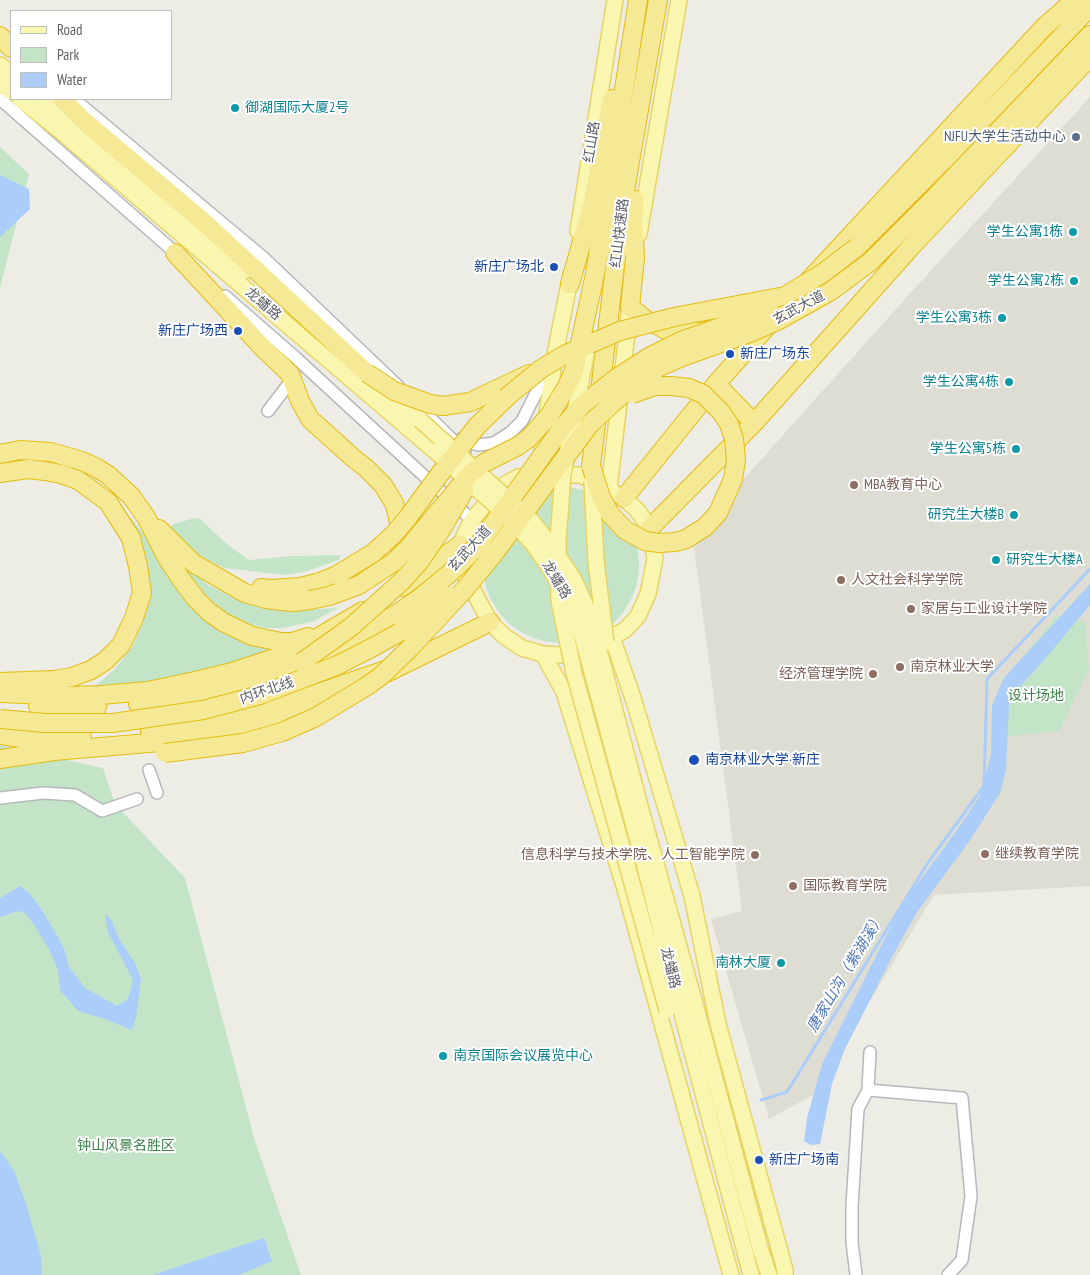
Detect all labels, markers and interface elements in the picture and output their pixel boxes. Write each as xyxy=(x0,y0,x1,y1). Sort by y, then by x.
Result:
legend xyxy=(10,10,172,100)
text: Road xyxy=(57,20,83,39)
text: Park xyxy=(57,45,79,64)
text: Water xyxy=(57,70,87,89)
place label: 御湖国际大厦2号 xyxy=(245,100,349,116)
marker: 御湖国际大厦2号 xyxy=(229,102,241,114)
street label: 红山路 xyxy=(580,120,604,164)
place label: NJFU大学生活动中心 xyxy=(944,129,1066,145)
marker: NJFU大学生活动中心 xyxy=(1070,131,1082,143)
street label: 红山快速路 xyxy=(607,197,633,269)
place label: 学生公寓1栋 xyxy=(987,224,1063,240)
marker: 学生公寓1栋 xyxy=(1067,226,1079,238)
place label: 新庄广场北 xyxy=(474,259,544,275)
marker: 新庄广场北 xyxy=(548,261,560,273)
place label: 学生公寓2栋 xyxy=(988,273,1064,289)
marker: 学生公寓2栋 xyxy=(1068,275,1080,287)
street label: 龙蟠路 xyxy=(242,284,284,324)
street label: 玄武大道 xyxy=(770,287,828,329)
place label: 学生公寓3栋 xyxy=(916,310,992,326)
marker: 学生公寓3栋 xyxy=(996,312,1008,324)
place label: 新庄广场西 xyxy=(158,323,228,339)
marker: 新庄广场西 xyxy=(232,325,244,337)
place label: 新庄广场东 xyxy=(740,346,810,362)
marker: 新庄广场东 xyxy=(724,348,736,360)
place label: 学生公寓4栋 xyxy=(923,374,999,390)
marker: 学生公寓4栋 xyxy=(1003,376,1015,388)
place label: 学生公寓5栋 xyxy=(930,441,1006,457)
marker: 学生公寓5栋 xyxy=(1010,443,1022,455)
place label: MBA教育中心 xyxy=(864,477,942,493)
marker: MBA教育中心 xyxy=(848,479,860,491)
place label: 研究生大楼B xyxy=(927,507,1004,523)
marker: 研究生大楼B xyxy=(1008,509,1020,521)
street label: 玄武大道 xyxy=(445,523,495,575)
place label: 研究生大楼A xyxy=(1006,552,1083,568)
marker: 研究生大楼A xyxy=(990,554,1002,566)
street label: 龙蟠路 xyxy=(538,558,574,602)
place label: 人文社会科学学院 xyxy=(851,572,963,588)
marker: 人文社会科学学院 xyxy=(835,574,847,586)
place label: 家居与工业设计学院 xyxy=(921,601,1047,617)
marker: 家居与工业设计学院 xyxy=(905,603,917,615)
place label: 南京林业大学 xyxy=(910,659,994,675)
marker: 南京林业大学 xyxy=(894,661,906,673)
place label: 经济管理学院 xyxy=(779,666,863,682)
marker: 经济管理学院 xyxy=(867,668,879,680)
street label: 内环北线 xyxy=(238,674,296,708)
park label: 设计场地 xyxy=(1008,688,1064,704)
place label: 南京林业大学·新庄 xyxy=(705,752,820,768)
marker: 南京林业大学·新庄 xyxy=(687,753,701,767)
place label: 继续教育学院 xyxy=(995,846,1079,862)
place label: 信息科学与技术学院、人工智能学院 xyxy=(521,847,745,863)
marker: 继续教育学院 xyxy=(979,848,991,860)
marker: 信息科学与技术学院、人工智能学院 xyxy=(749,849,761,861)
place label: 国际教育学院 xyxy=(803,878,887,894)
marker: 国际教育学院 xyxy=(787,880,799,892)
water label: 唐家山沟（紫湖溪） xyxy=(804,911,888,1035)
street label: 龙蟠路 xyxy=(657,946,683,990)
place label: 南林大厦 xyxy=(715,955,771,971)
marker: 南林大厦 xyxy=(775,957,787,969)
place label: 南京国际会议展览中心 xyxy=(453,1048,593,1064)
marker: 南京国际会议展览中心 xyxy=(437,1050,449,1062)
park label: 钟山风景名胜区 xyxy=(77,1138,175,1154)
place label: 新庄广场南 xyxy=(769,1152,839,1168)
marker: 新庄广场南 xyxy=(753,1154,765,1166)

